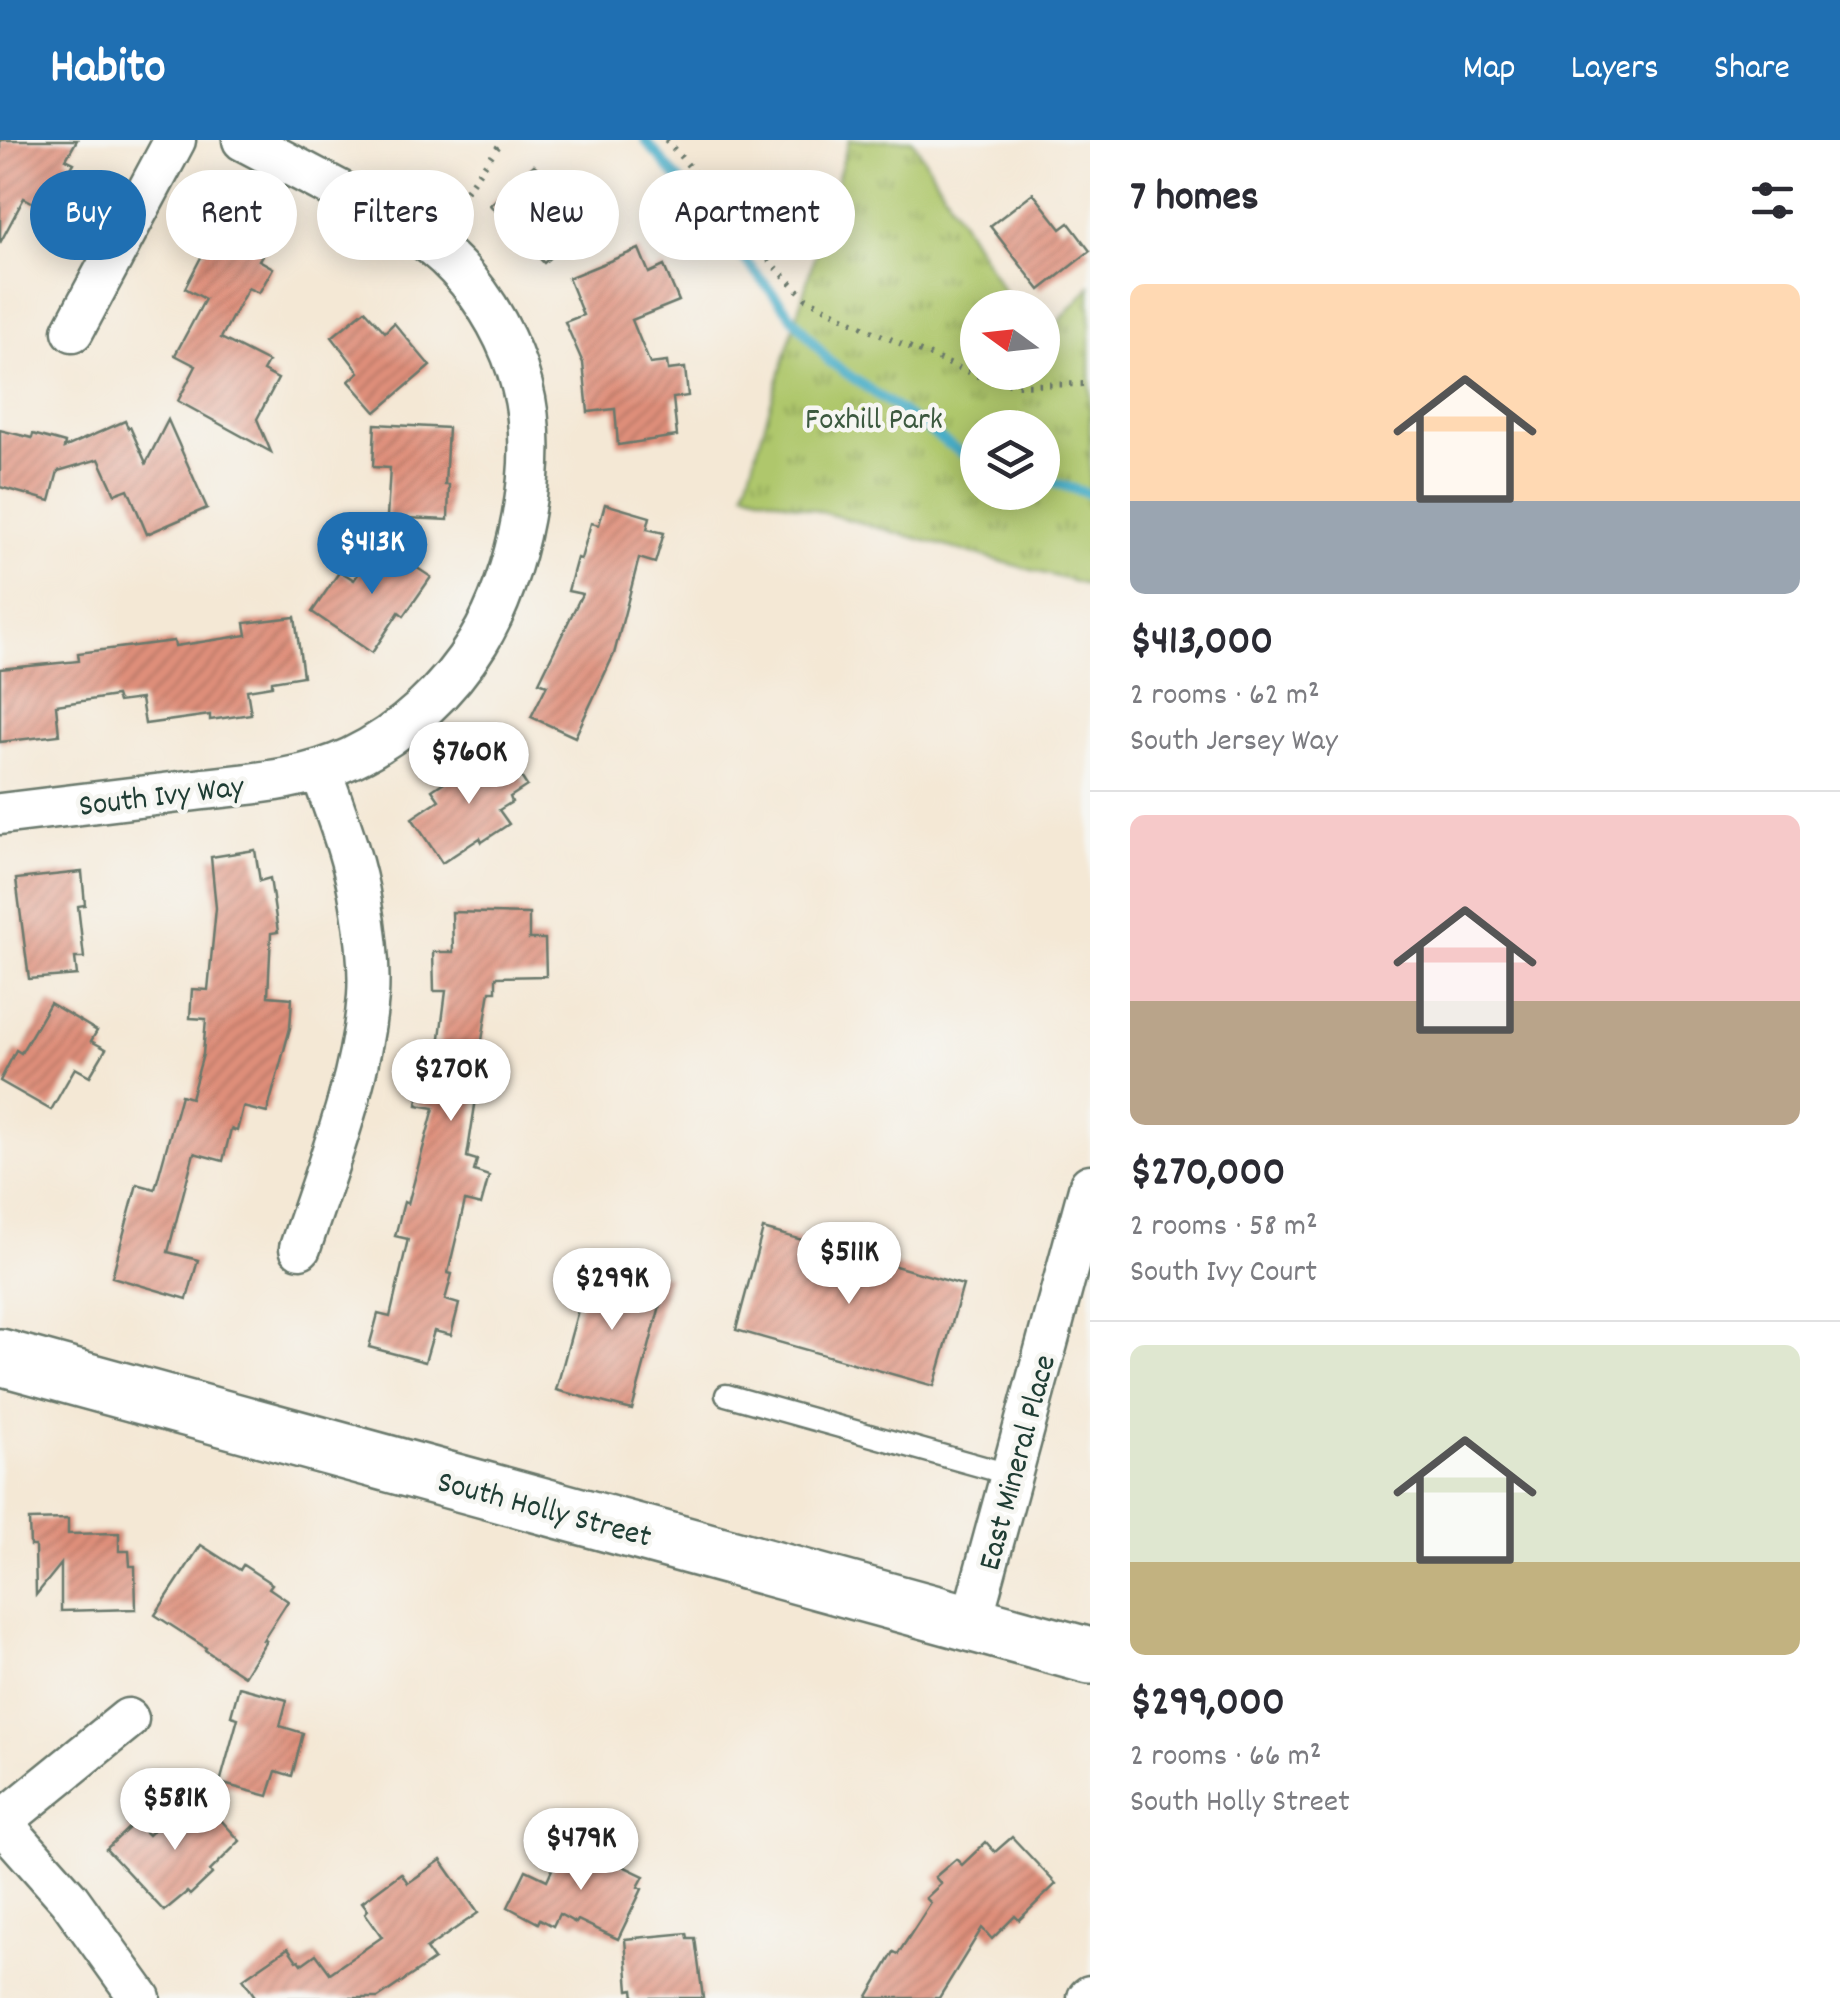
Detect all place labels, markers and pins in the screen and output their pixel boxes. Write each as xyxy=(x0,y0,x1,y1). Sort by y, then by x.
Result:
pin: $413K xyxy=(302,512,442,597)
pin: $760K xyxy=(399,722,539,807)
pin: $270K xyxy=(381,1039,521,1124)
pin: $511K xyxy=(779,1222,919,1307)
pin: $299K xyxy=(542,1248,682,1333)
pin: $581K xyxy=(105,1768,245,1853)
pin: $479K xyxy=(511,1808,651,1893)

